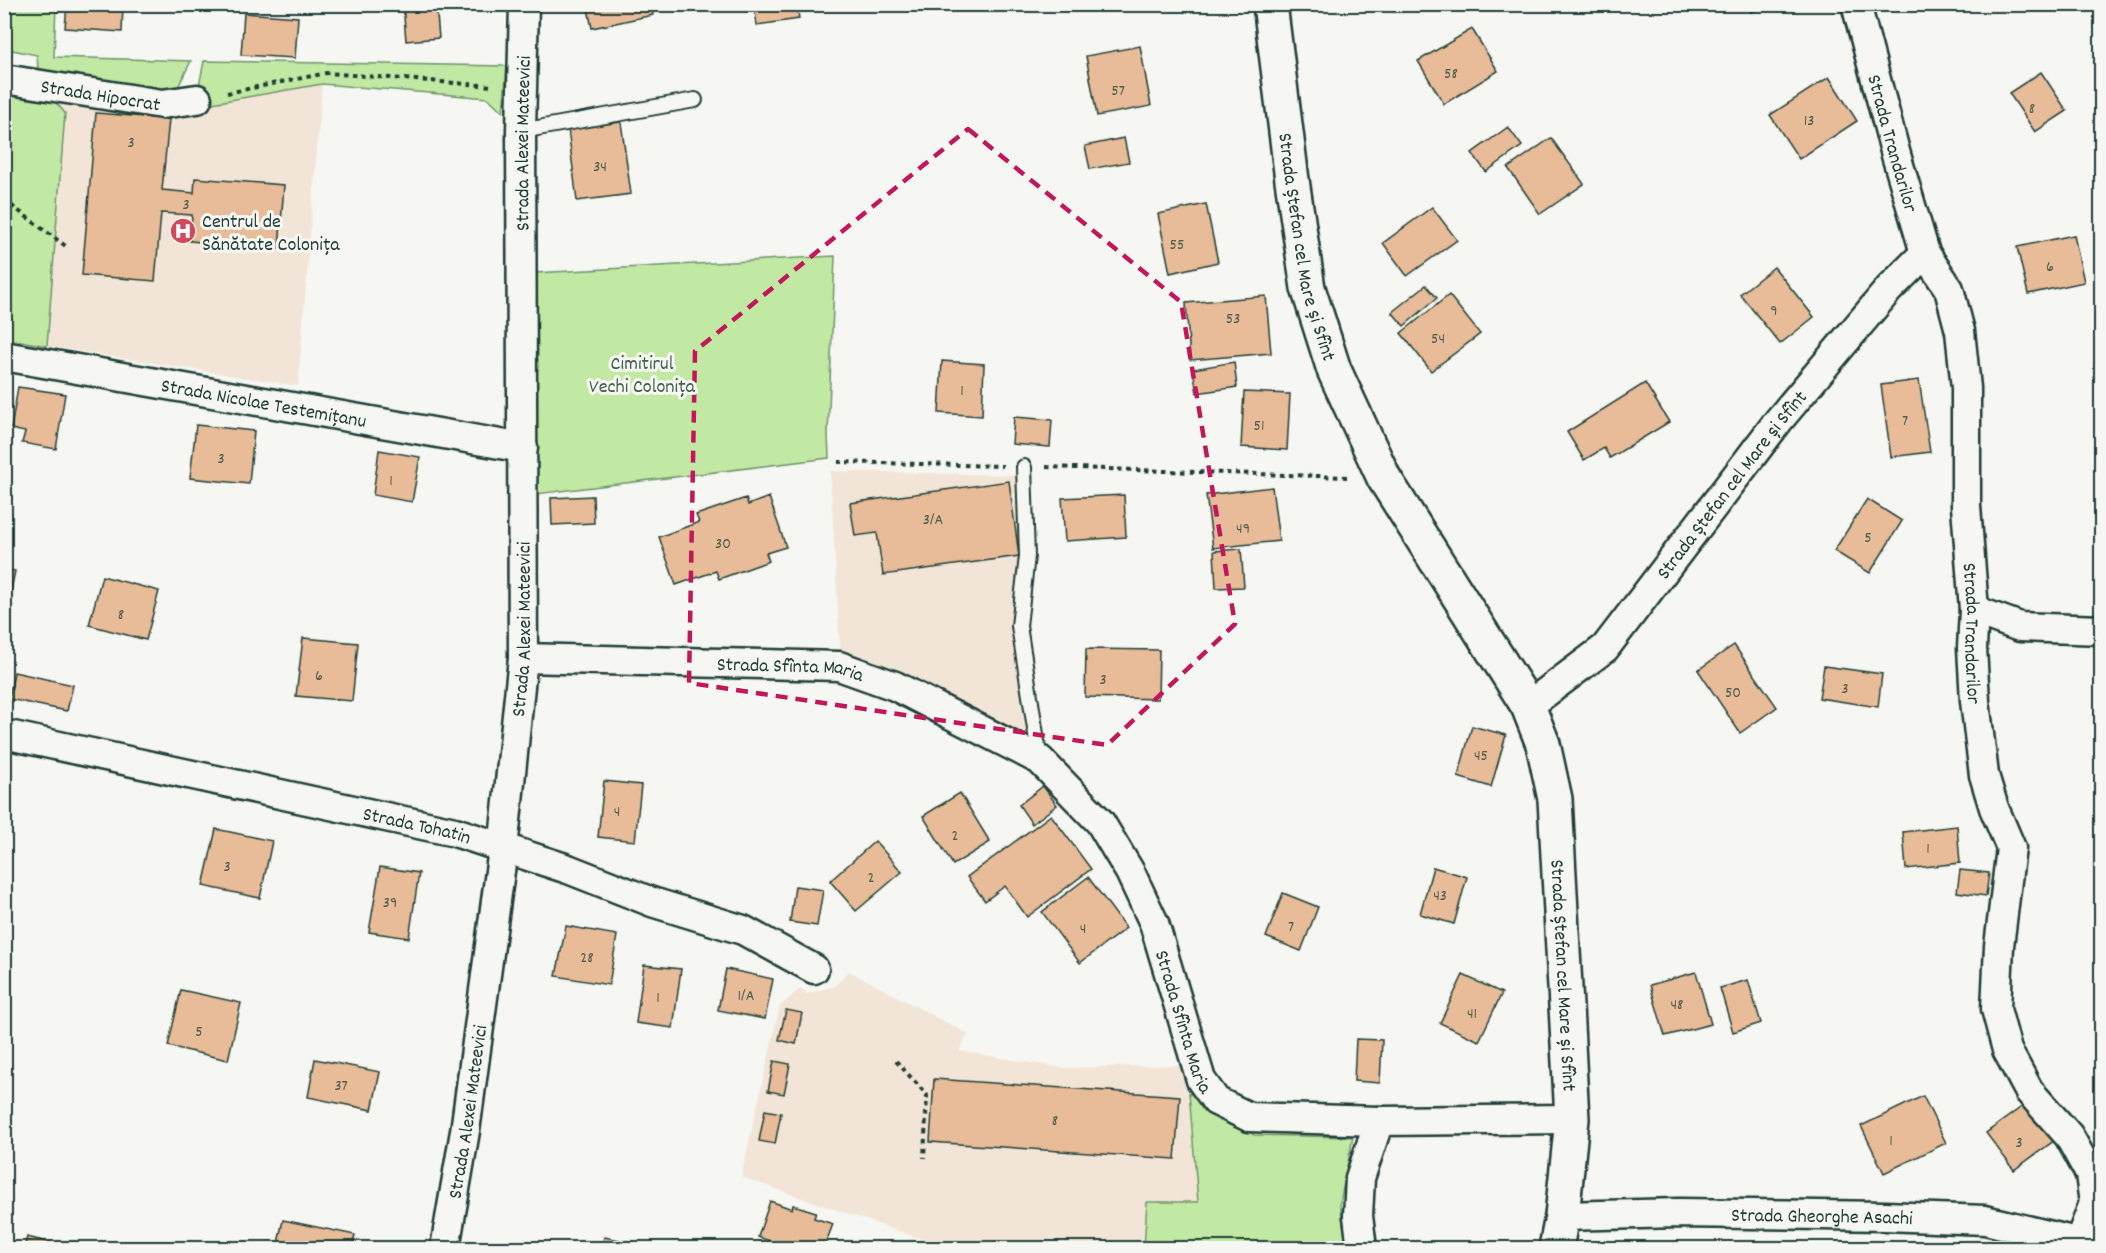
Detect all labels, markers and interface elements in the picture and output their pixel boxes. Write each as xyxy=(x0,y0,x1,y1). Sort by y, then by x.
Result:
street label: Strada Alexei Mateevici xyxy=(510,55,540,231)
house number: 58 xyxy=(1444,63,1458,86)
street label: Strada Trandarilor xyxy=(1858,72,1923,216)
street label: Strada Hipocrat xyxy=(39,74,162,121)
house number: 57 xyxy=(1111,80,1125,103)
house number: 8 xyxy=(2029,98,2035,121)
house number: 13 xyxy=(1804,110,1814,133)
house number: 3 xyxy=(127,132,135,155)
street label: Strada Ștefan cel Mare și Sfînt xyxy=(1269,132,1341,365)
house number: 34 xyxy=(593,156,607,179)
house number: 3 xyxy=(182,194,190,217)
place label: Centrul de Sănătate Colonița xyxy=(202,209,340,260)
hospital icon: Centrul de Sănătate Colonița xyxy=(168,216,198,246)
house number: 55 xyxy=(1170,234,1184,257)
house number: 6 xyxy=(2046,256,2054,279)
house number: 9 xyxy=(1770,300,1778,323)
house number: 53 xyxy=(1226,308,1240,331)
house number: 54 xyxy=(1431,328,1445,351)
park label: Cimitirul Vechi Colonița xyxy=(589,351,696,402)
street label: Strada Nicolae Testemițanu xyxy=(159,373,368,437)
house number: 1 xyxy=(960,380,964,403)
street label: Strada Ștefan cel Mare și Sfînt xyxy=(1651,385,1815,586)
house number: 7 xyxy=(1902,410,1908,433)
house number: 51 xyxy=(1254,415,1264,438)
house number: 3 xyxy=(217,448,225,471)
house number: 1 xyxy=(389,470,393,493)
house number: 3/A xyxy=(923,509,943,532)
house number: 49 xyxy=(1236,518,1250,541)
house number: 5 xyxy=(1864,527,1872,550)
house number: 30 xyxy=(715,533,731,556)
street label: Strada Alexei Mateevici xyxy=(506,541,540,718)
street label: Strada Trandarilor xyxy=(1953,562,1986,705)
house number: 8 xyxy=(118,604,124,627)
street label: Strada Sfînta Maria xyxy=(716,652,868,691)
house number: 6 xyxy=(315,665,323,688)
house number: 3 xyxy=(1099,669,1107,692)
house number: 3 xyxy=(1841,678,1849,701)
house number: 50 xyxy=(1725,682,1741,705)
house number: 45 xyxy=(1474,745,1488,768)
street label: Strada Tohatin xyxy=(360,801,474,853)
house number: 4 xyxy=(614,801,620,824)
house number: 2 xyxy=(952,825,959,848)
house number: 1 xyxy=(1926,838,1930,861)
house number: 3 xyxy=(223,856,231,879)
street label: Strada Ștefan cel Mare și Sfînt xyxy=(1541,859,1582,1092)
house number: 2 xyxy=(868,867,875,890)
house number: 43 xyxy=(1433,885,1447,908)
house number: 39 xyxy=(383,892,397,915)
house number: 7 xyxy=(1288,916,1294,939)
house number: 4 xyxy=(1080,918,1086,941)
house number: 28 xyxy=(580,947,594,970)
street label: Strada Sfînta Maria xyxy=(1146,947,1218,1101)
house number: 1/A xyxy=(738,985,755,1008)
house number: 1 xyxy=(656,987,660,1010)
house number: 48 xyxy=(1670,994,1684,1017)
house number: 41 xyxy=(1467,1003,1477,1026)
house number: 5 xyxy=(195,1021,203,1044)
street label: Strada Alexei Mateevici xyxy=(443,1023,496,1201)
house number: 37 xyxy=(334,1075,348,1098)
house number: 8 xyxy=(1052,1110,1058,1133)
house number: 1 xyxy=(1889,1130,1893,1153)
house number: 3 xyxy=(2015,1132,2023,1155)
street label: Strada Gheorghe Asachi xyxy=(1731,1203,1914,1234)

